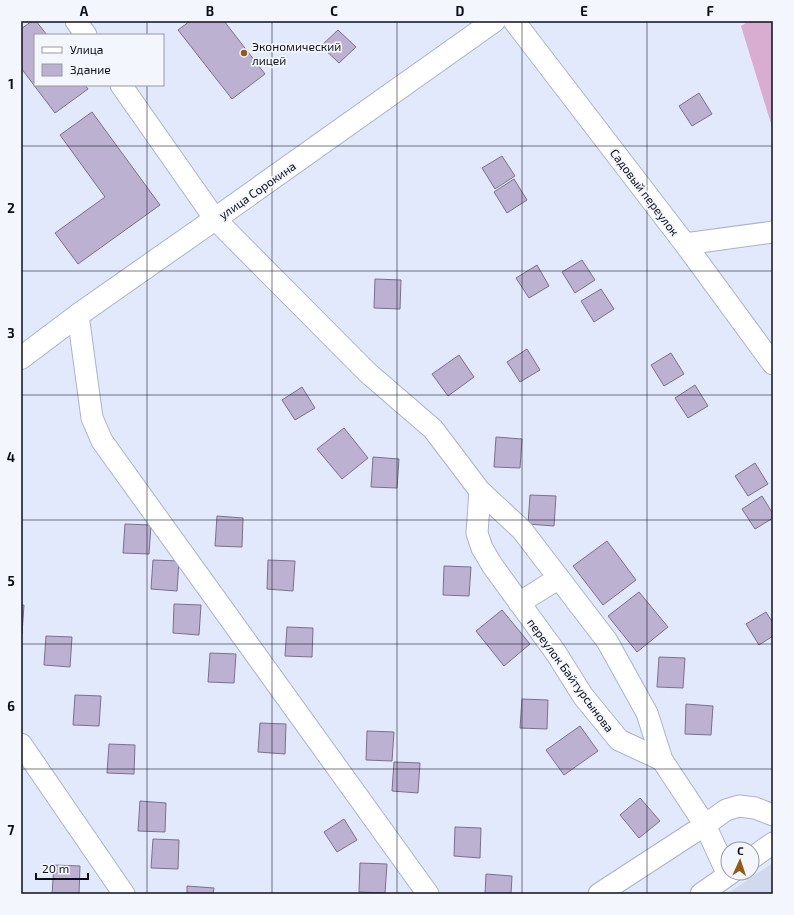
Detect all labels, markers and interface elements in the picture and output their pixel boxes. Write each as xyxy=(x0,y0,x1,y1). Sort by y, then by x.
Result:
text: A xyxy=(80,3,89,19)
text: B xyxy=(206,3,214,19)
text: C xyxy=(330,3,338,19)
text: D xyxy=(456,3,465,19)
text: E xyxy=(580,3,588,19)
text: F xyxy=(706,3,714,19)
legend xyxy=(34,34,164,86)
place label: Экономический лицей xyxy=(252,39,341,67)
text: Улица xyxy=(70,42,103,56)
marker: Экономический лицей xyxy=(239,48,249,58)
text: Здание xyxy=(70,62,111,76)
text: 1 xyxy=(8,76,14,92)
street label: Садовый переулок xyxy=(607,146,683,239)
street label: улица Сорокина xyxy=(216,158,299,223)
text: 2 xyxy=(7,200,15,216)
text: 3 xyxy=(7,325,15,341)
text: 4 xyxy=(7,449,15,465)
text: 5 xyxy=(7,573,15,589)
street label: переулок Байтурсынова xyxy=(524,615,617,735)
text: 6 xyxy=(7,698,15,714)
text: 7 xyxy=(8,822,15,838)
north arrow xyxy=(720,841,760,881)
text: С xyxy=(737,844,745,857)
scale bar xyxy=(36,855,88,881)
text: 20 m xyxy=(42,861,69,875)

